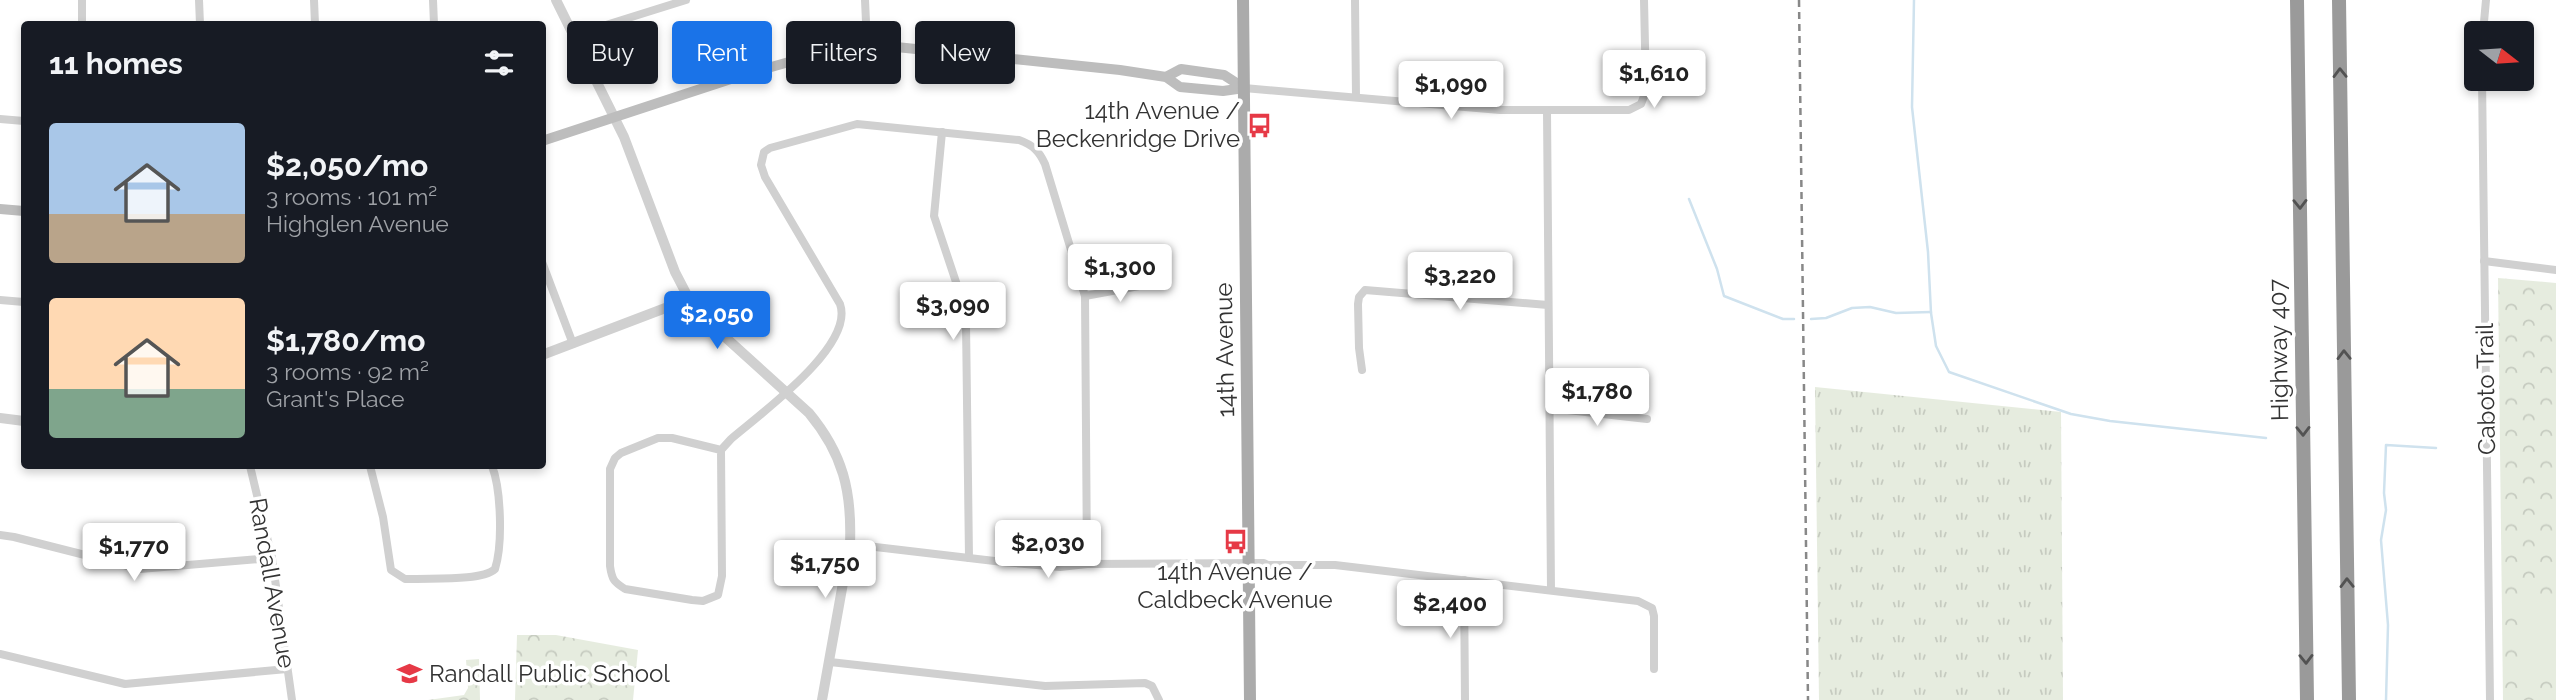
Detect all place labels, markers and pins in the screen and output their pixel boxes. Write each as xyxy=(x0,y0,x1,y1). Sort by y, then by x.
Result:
pin: $1,610 xyxy=(1597,50,1711,110)
pin: $1,090 xyxy=(1394,61,1508,121)
place label: 14th Avenue / Beckenridge Drive xyxy=(1036,96,1240,153)
bus stop icon: 14th Avenue / Beckenridge Drive xyxy=(1246,111,1274,139)
pin: $1,300 xyxy=(1063,244,1177,304)
pin: $3,220 xyxy=(1403,252,1517,312)
pin: $3,090 xyxy=(896,282,1010,342)
pin: $2,050 xyxy=(660,292,774,351)
pin: $1,780 xyxy=(1540,368,1654,428)
pin: $2,030 xyxy=(991,520,1105,580)
pin: $1,770 xyxy=(77,524,191,583)
bus stop icon: 14th Avenue / Caldbeck Avenue xyxy=(1221,527,1249,555)
pin: $1,750 xyxy=(768,540,882,600)
place label: 14th Avenue / Caldbeck Avenue xyxy=(1137,557,1333,614)
pin: $2,400 xyxy=(1393,580,1507,640)
place label: Randall Public School xyxy=(429,659,670,688)
school or university icon: Randall Public School xyxy=(395,660,423,688)

